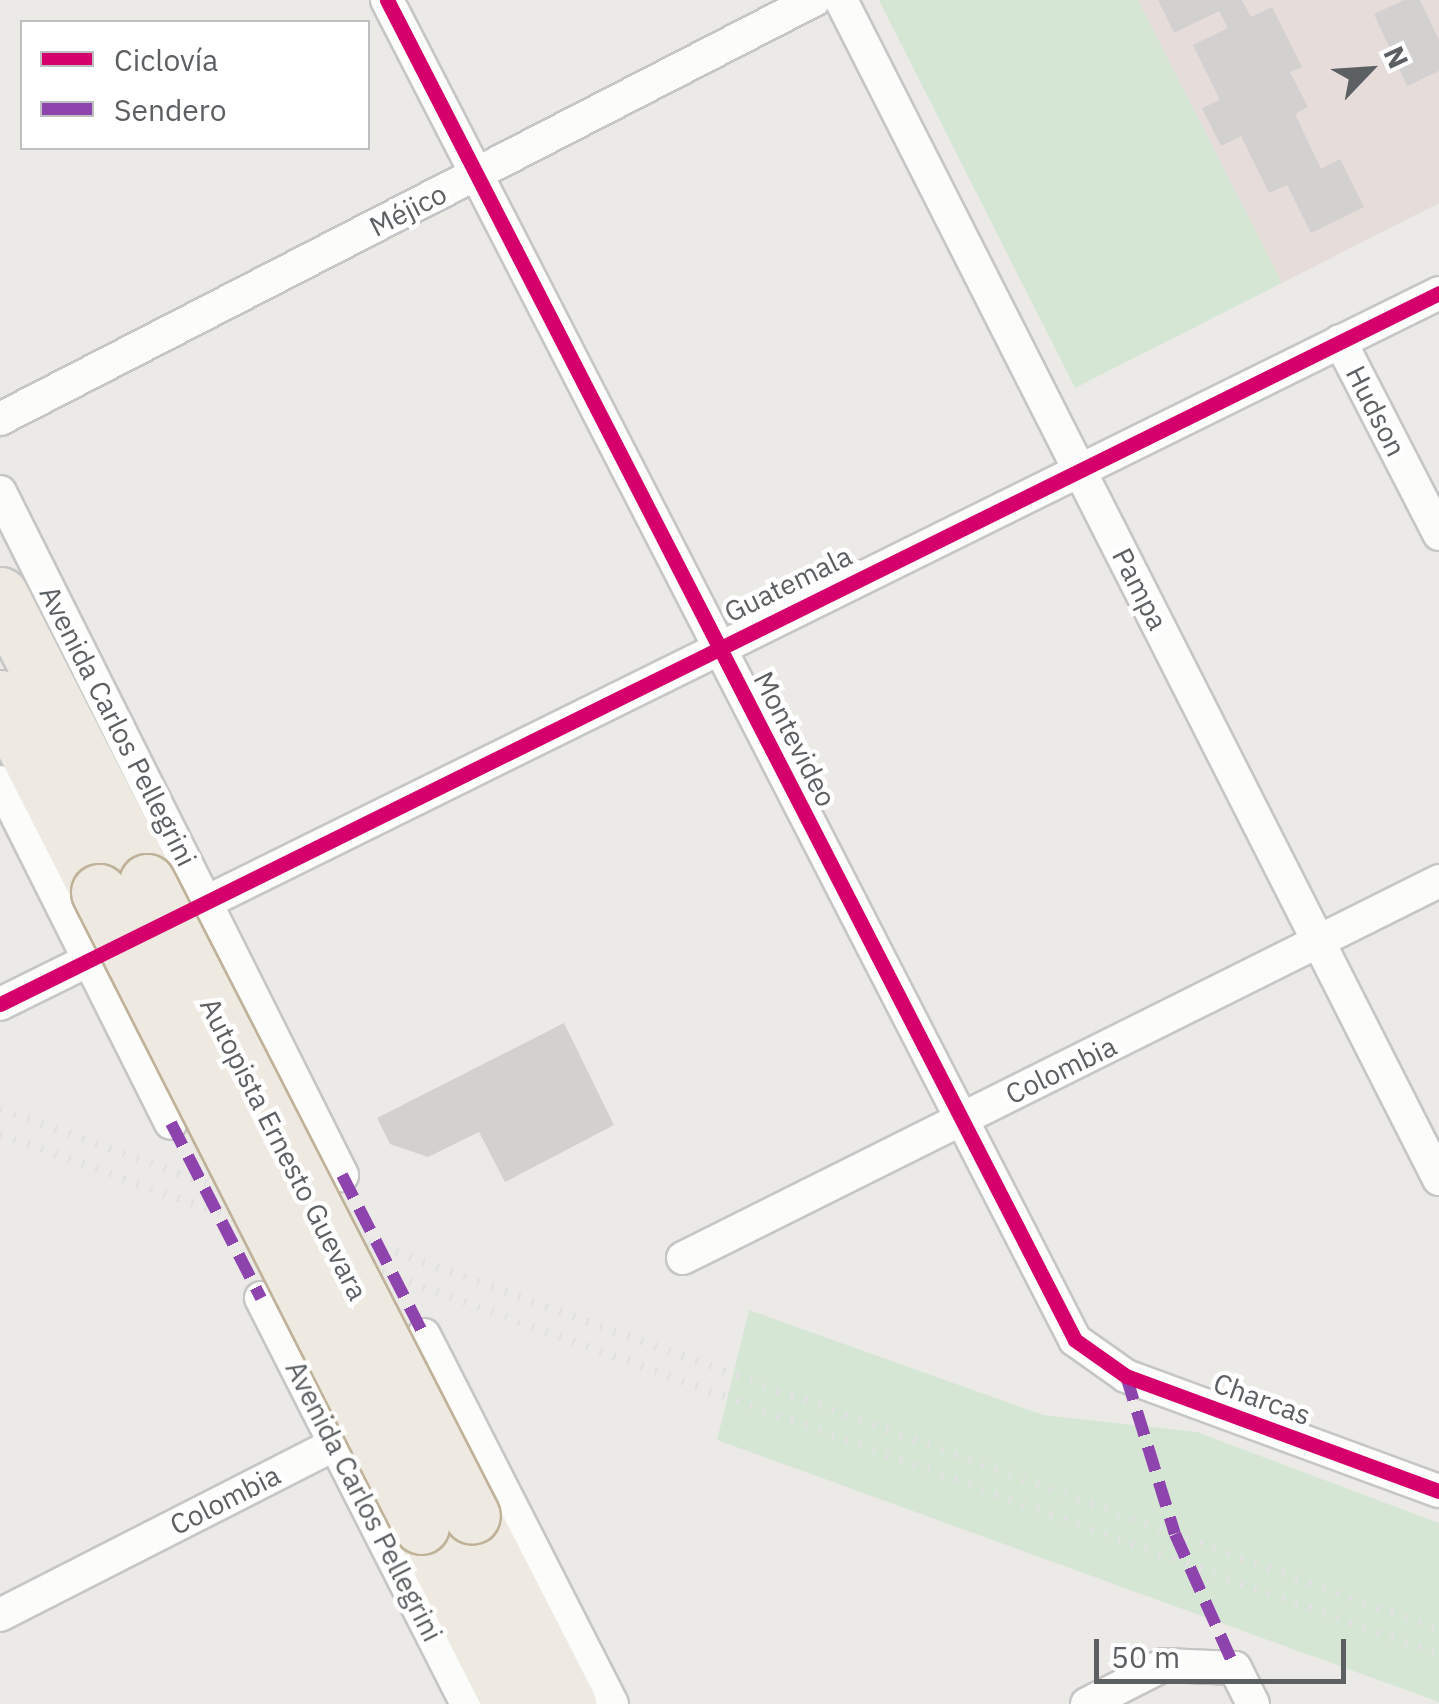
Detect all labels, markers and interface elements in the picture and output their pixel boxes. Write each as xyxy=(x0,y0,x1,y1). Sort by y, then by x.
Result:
legend xyxy=(20,20,370,150)
north arrow xyxy=(1319,20,1419,120)
text: Ciclovía xyxy=(114,40,218,79)
text: N xyxy=(1376,40,1418,74)
text: Sendero xyxy=(114,90,226,129)
street label: Méjico xyxy=(364,176,452,244)
street label: Hudson xyxy=(1339,360,1413,462)
street label: Guatemala xyxy=(719,539,857,629)
street label: Pampa xyxy=(1105,542,1175,636)
street label: Avenida Carlos Pellegrini xyxy=(33,580,203,872)
street label: Montevideo xyxy=(747,666,843,812)
street label: Autopista Ernesto Guevara xyxy=(193,992,375,1306)
street label: Colombia xyxy=(1000,1029,1122,1111)
street label: Avenida Carlos Pellegrini xyxy=(279,1355,449,1647)
street label: Charcas xyxy=(1209,1366,1315,1432)
street label: Colombia xyxy=(164,1458,286,1542)
scale bar xyxy=(1099,1619,1352,1681)
text: 50 m xyxy=(1111,1637,1180,1676)

